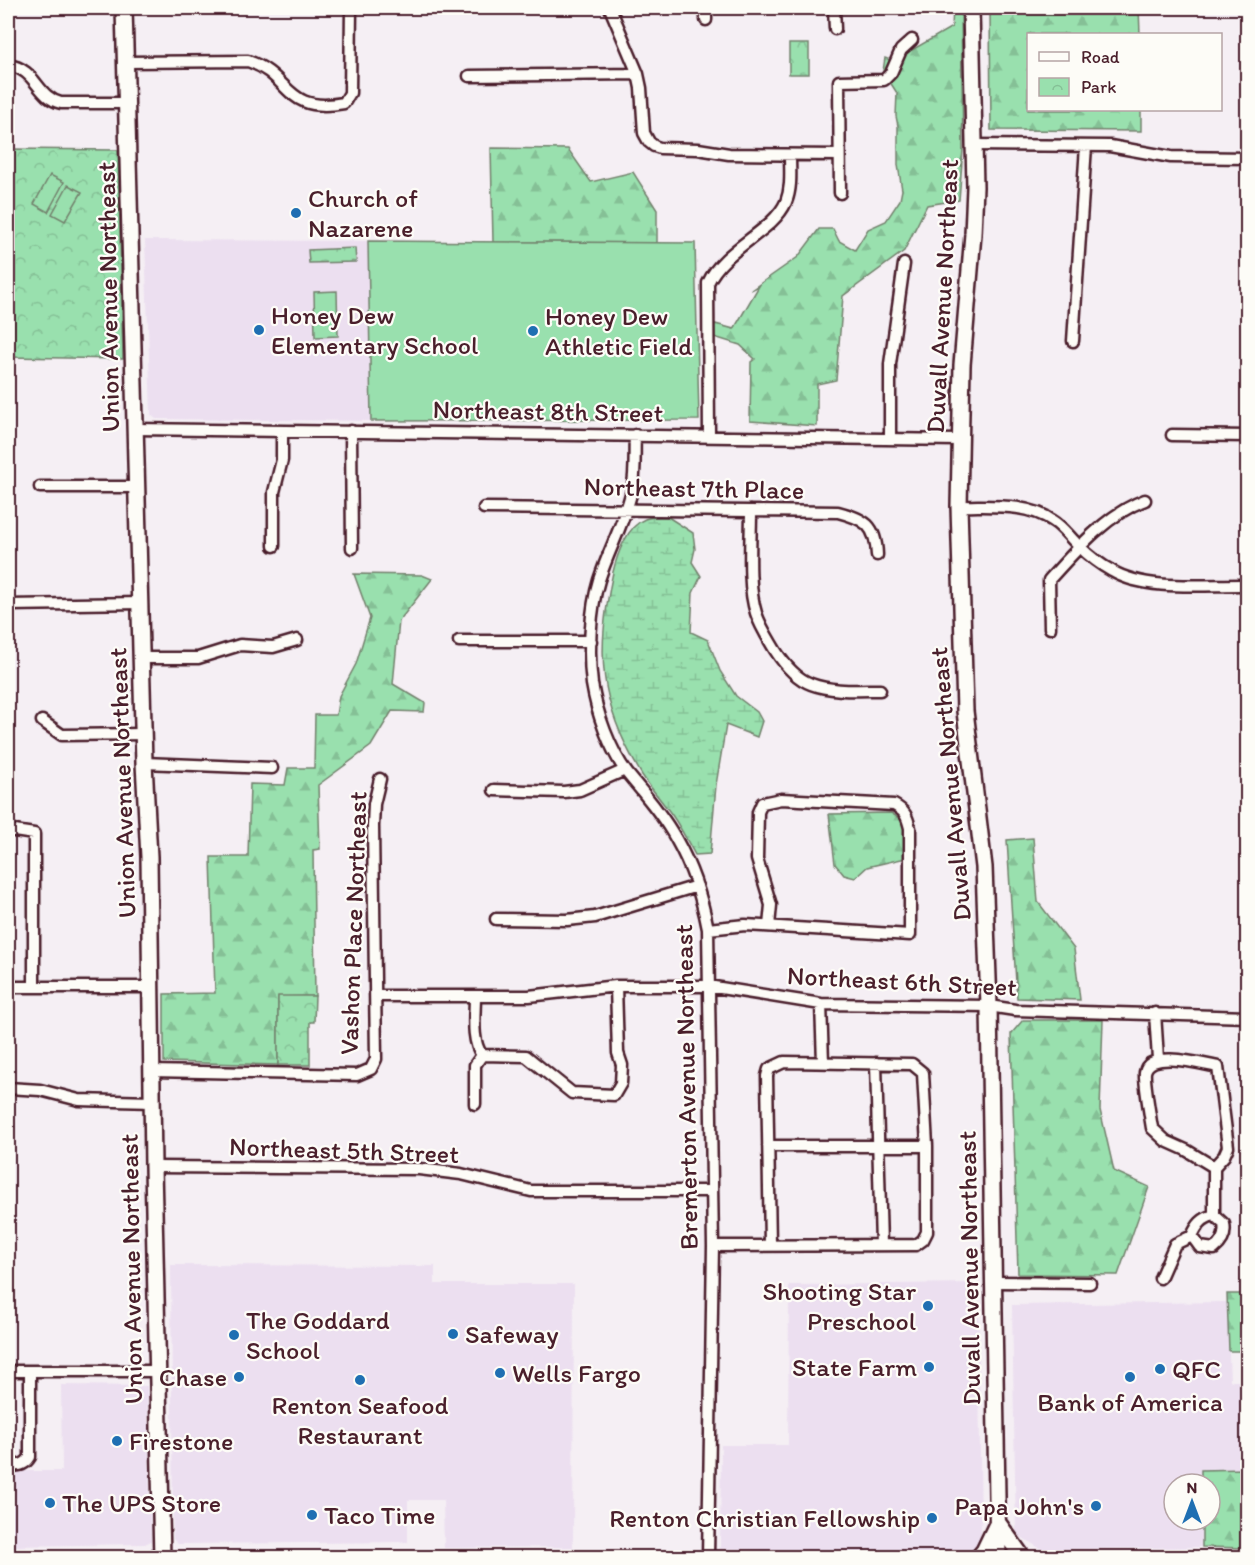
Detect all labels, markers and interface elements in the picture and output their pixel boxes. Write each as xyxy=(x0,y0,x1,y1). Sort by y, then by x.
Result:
legend xyxy=(1027,33,1222,111)
text: Road xyxy=(1081,46,1120,68)
text: Park xyxy=(1081,76,1116,98)
street label: Duvall Avenue Northeast xyxy=(919,158,965,434)
street label: Union Avenue Northeast xyxy=(90,161,126,433)
place label: Church of Nazarene xyxy=(308,182,418,244)
marker: Church of Nazarene xyxy=(289,206,303,220)
place label: Honey Dew Elementary School xyxy=(271,299,478,361)
place label: Honey Dew Athletic Field xyxy=(545,300,693,362)
marker: Honey Dew Elementary School xyxy=(252,323,266,337)
marker: Honey Dew Athletic Field xyxy=(526,324,540,338)
street label: Northeast 8th Street xyxy=(432,393,664,429)
street label: Northeast 7th Place xyxy=(583,470,805,506)
street label: Duvall Avenue Northeast xyxy=(922,645,978,922)
street label: Union Avenue Northeast xyxy=(101,647,143,919)
street label: Vashon Place Northeast xyxy=(332,790,374,1055)
street label: Bremerton Avenue Northeast xyxy=(667,924,705,1250)
street label: Northeast 6th Street xyxy=(786,959,1018,1003)
street label: Northeast 5th Street xyxy=(228,1130,460,1170)
street label: Duvall Avenue Northeast xyxy=(951,1130,987,1406)
street label: Union Avenue Northeast xyxy=(113,1133,149,1405)
place label: Shooting Star Preschool xyxy=(762,1275,917,1337)
marker: Shooting Star Preschool xyxy=(921,1299,935,1313)
place label: The Goddard School xyxy=(246,1304,390,1366)
place label: Safeway xyxy=(465,1318,559,1350)
marker: Safeway xyxy=(446,1327,460,1341)
marker: The Goddard School xyxy=(227,1328,241,1342)
place label: State Farm xyxy=(792,1351,917,1383)
place label: QFC xyxy=(1172,1353,1221,1385)
place label: Wells Fargo xyxy=(512,1357,641,1389)
marker: State Farm xyxy=(922,1360,936,1374)
place label: Chase xyxy=(159,1361,227,1393)
marker: QFC xyxy=(1153,1362,1167,1376)
marker: Wells Fargo xyxy=(493,1366,507,1380)
marker: Chase xyxy=(232,1370,246,1384)
marker: Bank of America xyxy=(1123,1370,1137,1384)
marker: Renton Seafood Restaurant xyxy=(353,1373,367,1387)
place label: Bank of America xyxy=(1037,1386,1223,1418)
place label: Renton Seafood Restaurant xyxy=(272,1389,448,1451)
place label: Firestone xyxy=(129,1425,233,1457)
marker: Firestone xyxy=(110,1434,124,1448)
north arrow xyxy=(1162,1472,1222,1532)
text: N xyxy=(1187,1478,1197,1497)
place label: The UPS Store xyxy=(62,1487,221,1519)
place label: Papa John's xyxy=(954,1490,1084,1522)
marker: The UPS Store xyxy=(43,1496,57,1510)
place label: Taco Time xyxy=(324,1499,435,1531)
marker: Papa John's xyxy=(1089,1499,1103,1513)
place label: Renton Christian Fellowship xyxy=(609,1502,920,1534)
marker: Taco Time xyxy=(305,1508,319,1522)
marker: Renton Christian Fellowship xyxy=(925,1511,939,1525)

